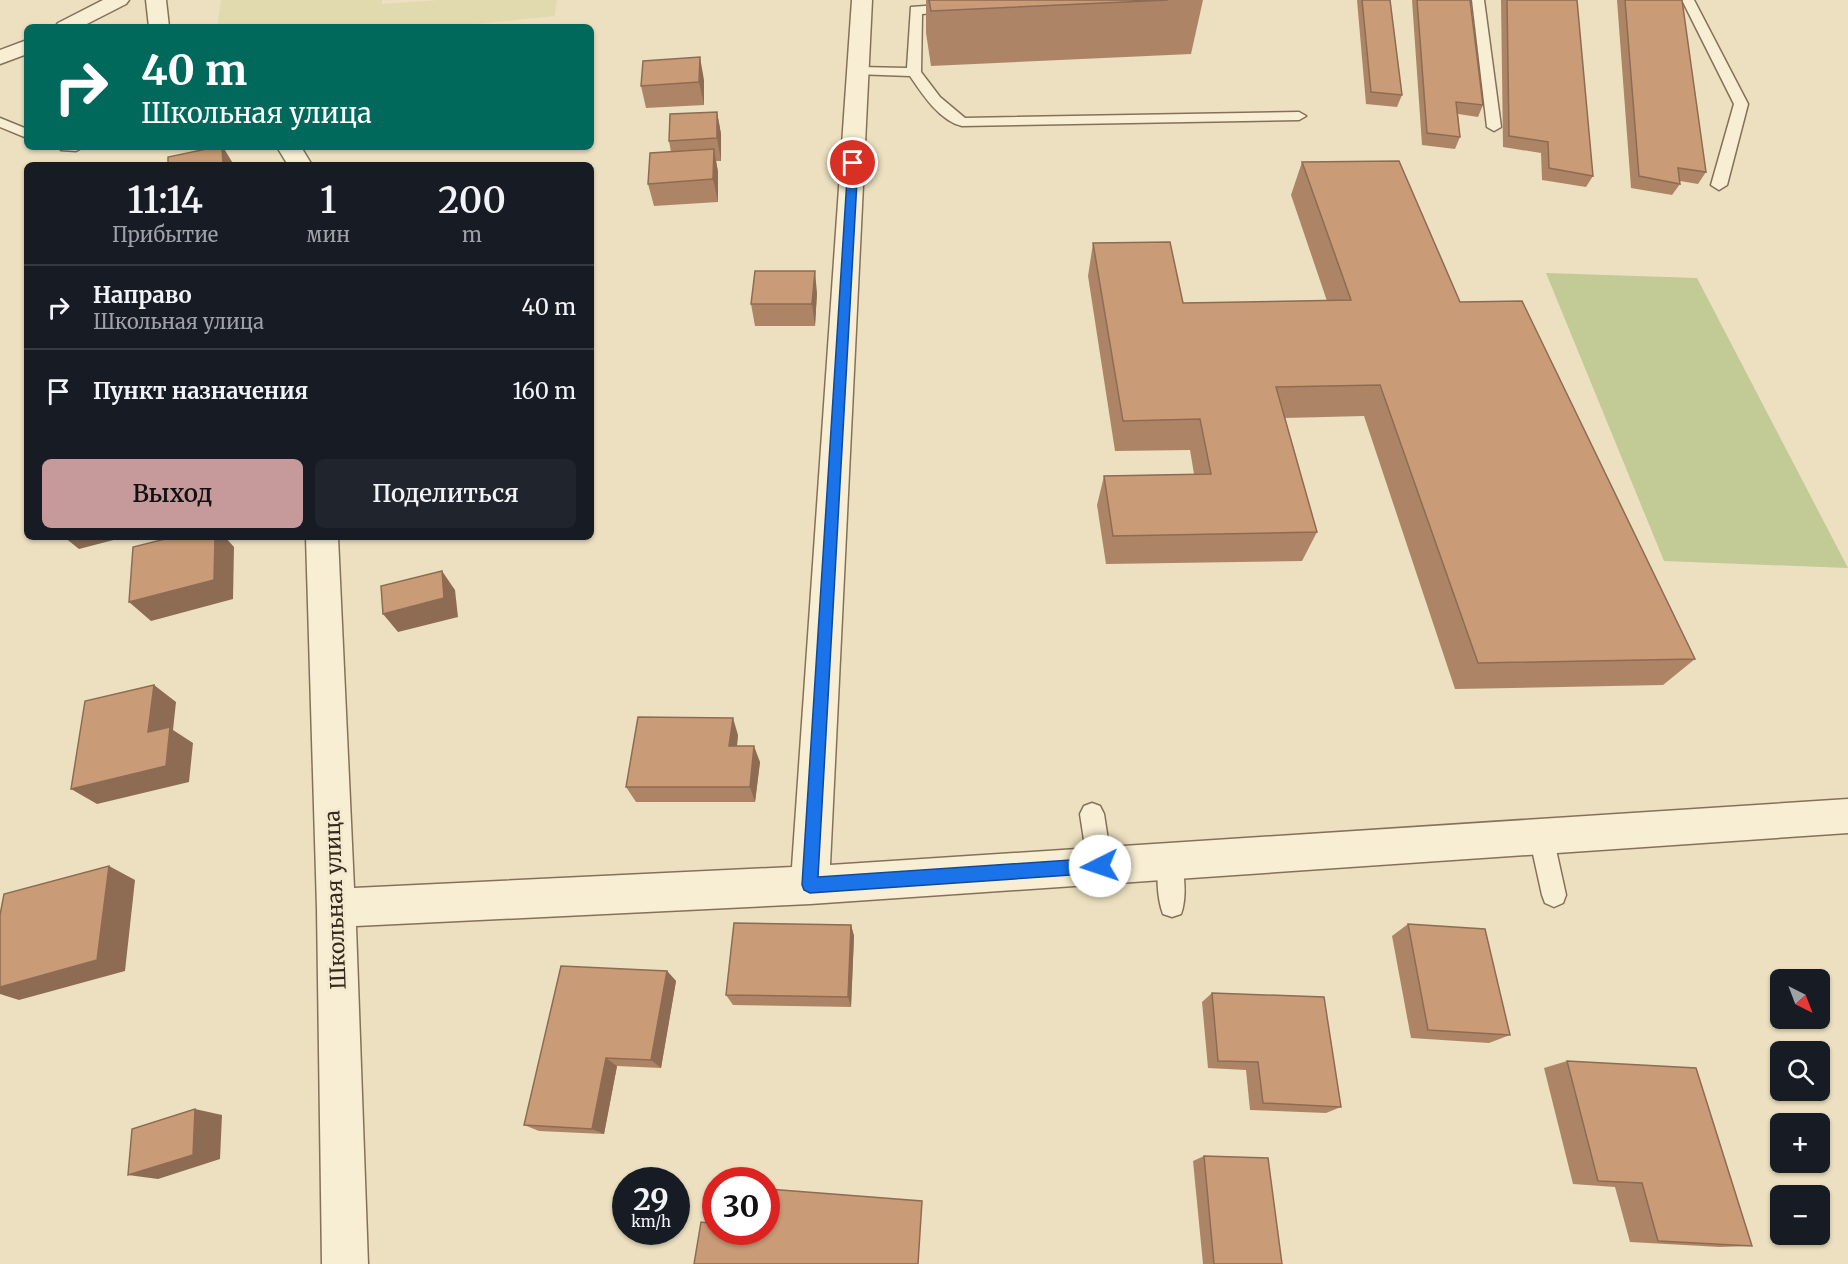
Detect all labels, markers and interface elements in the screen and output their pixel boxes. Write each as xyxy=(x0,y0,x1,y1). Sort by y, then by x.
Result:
text: 40 m xyxy=(141,44,247,96)
icon: right xyxy=(42,48,120,126)
text: Школьная улица xyxy=(141,96,372,130)
pin xyxy=(827,137,878,188)
icon: arrive xyxy=(836,146,869,179)
text: 11:14 xyxy=(127,178,203,223)
text: 1 xyxy=(320,178,336,223)
text: 200 xyxy=(438,178,506,223)
text: Прибытие xyxy=(112,222,218,247)
text: мин xyxy=(306,222,350,247)
text: m xyxy=(462,222,482,247)
text: Направо xyxy=(93,281,192,309)
icon: right xyxy=(42,291,75,324)
text: 40 m xyxy=(521,293,576,321)
text: Школьная улица xyxy=(93,309,264,334)
icon: arrive xyxy=(42,375,75,408)
text: Пункт назначения xyxy=(93,377,308,405)
text: 160 m xyxy=(512,377,576,405)
button: Выход xyxy=(42,459,303,528)
button: Поделиться xyxy=(315,459,576,528)
street label: Школьная улица xyxy=(318,810,352,990)
position arrow xyxy=(1068,834,1132,898)
north arrow xyxy=(1770,969,1830,1029)
map controls xyxy=(1770,969,1830,1245)
button: search xyxy=(1770,1041,1830,1101)
button: + xyxy=(1770,1113,1830,1173)
speed limit sign: 30 xyxy=(702,1167,780,1245)
text: 29 xyxy=(633,1180,669,1218)
button: − xyxy=(1770,1185,1830,1245)
text: km/h xyxy=(631,1212,671,1231)

